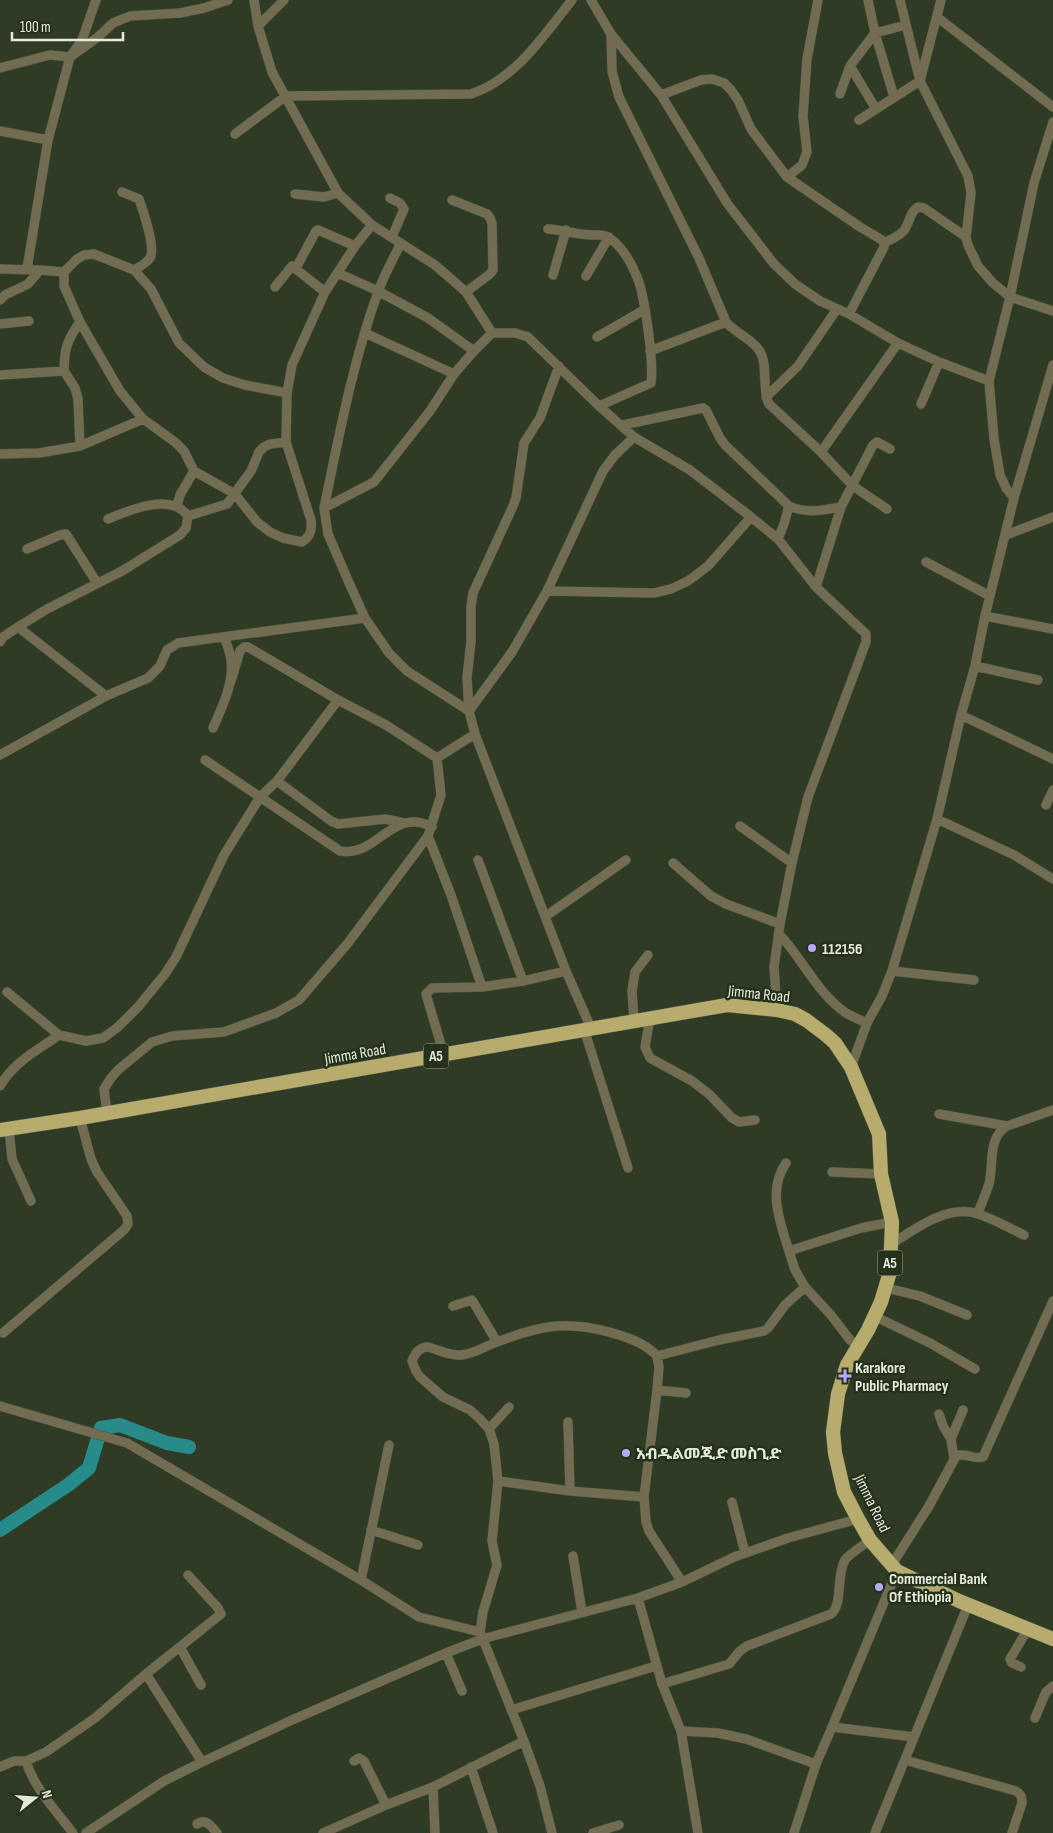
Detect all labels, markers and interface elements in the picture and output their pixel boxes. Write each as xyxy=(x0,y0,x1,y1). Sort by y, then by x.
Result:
scale bar xyxy=(12,10,124,42)
text: 100 m xyxy=(20,18,51,37)
place label: 112156 xyxy=(822,940,863,959)
marker: 112156 xyxy=(806,942,818,954)
street label: Jimma Road xyxy=(726,982,791,1007)
street label: Jimma Road xyxy=(322,1040,388,1069)
road number: A5 xyxy=(424,1044,448,1068)
road number: A5 xyxy=(878,1250,902,1276)
place label: Karakore Public Pharmacy xyxy=(855,1359,949,1396)
marker: Karakore Public Pharmacy xyxy=(839,1370,851,1382)
place label: አብዱልመጂድ መስጊድ xyxy=(636,1445,782,1464)
marker: አብዱልመጂድ መስጊድ xyxy=(620,1447,632,1459)
street label: Jimma Road xyxy=(849,1471,894,1536)
place label: Commercial Bank Of Ethiopia xyxy=(889,1570,988,1607)
marker: Commercial Bank Of Ethiopia xyxy=(873,1581,885,1593)
north arrow xyxy=(10,1773,60,1823)
text: N xyxy=(38,1788,56,1800)

